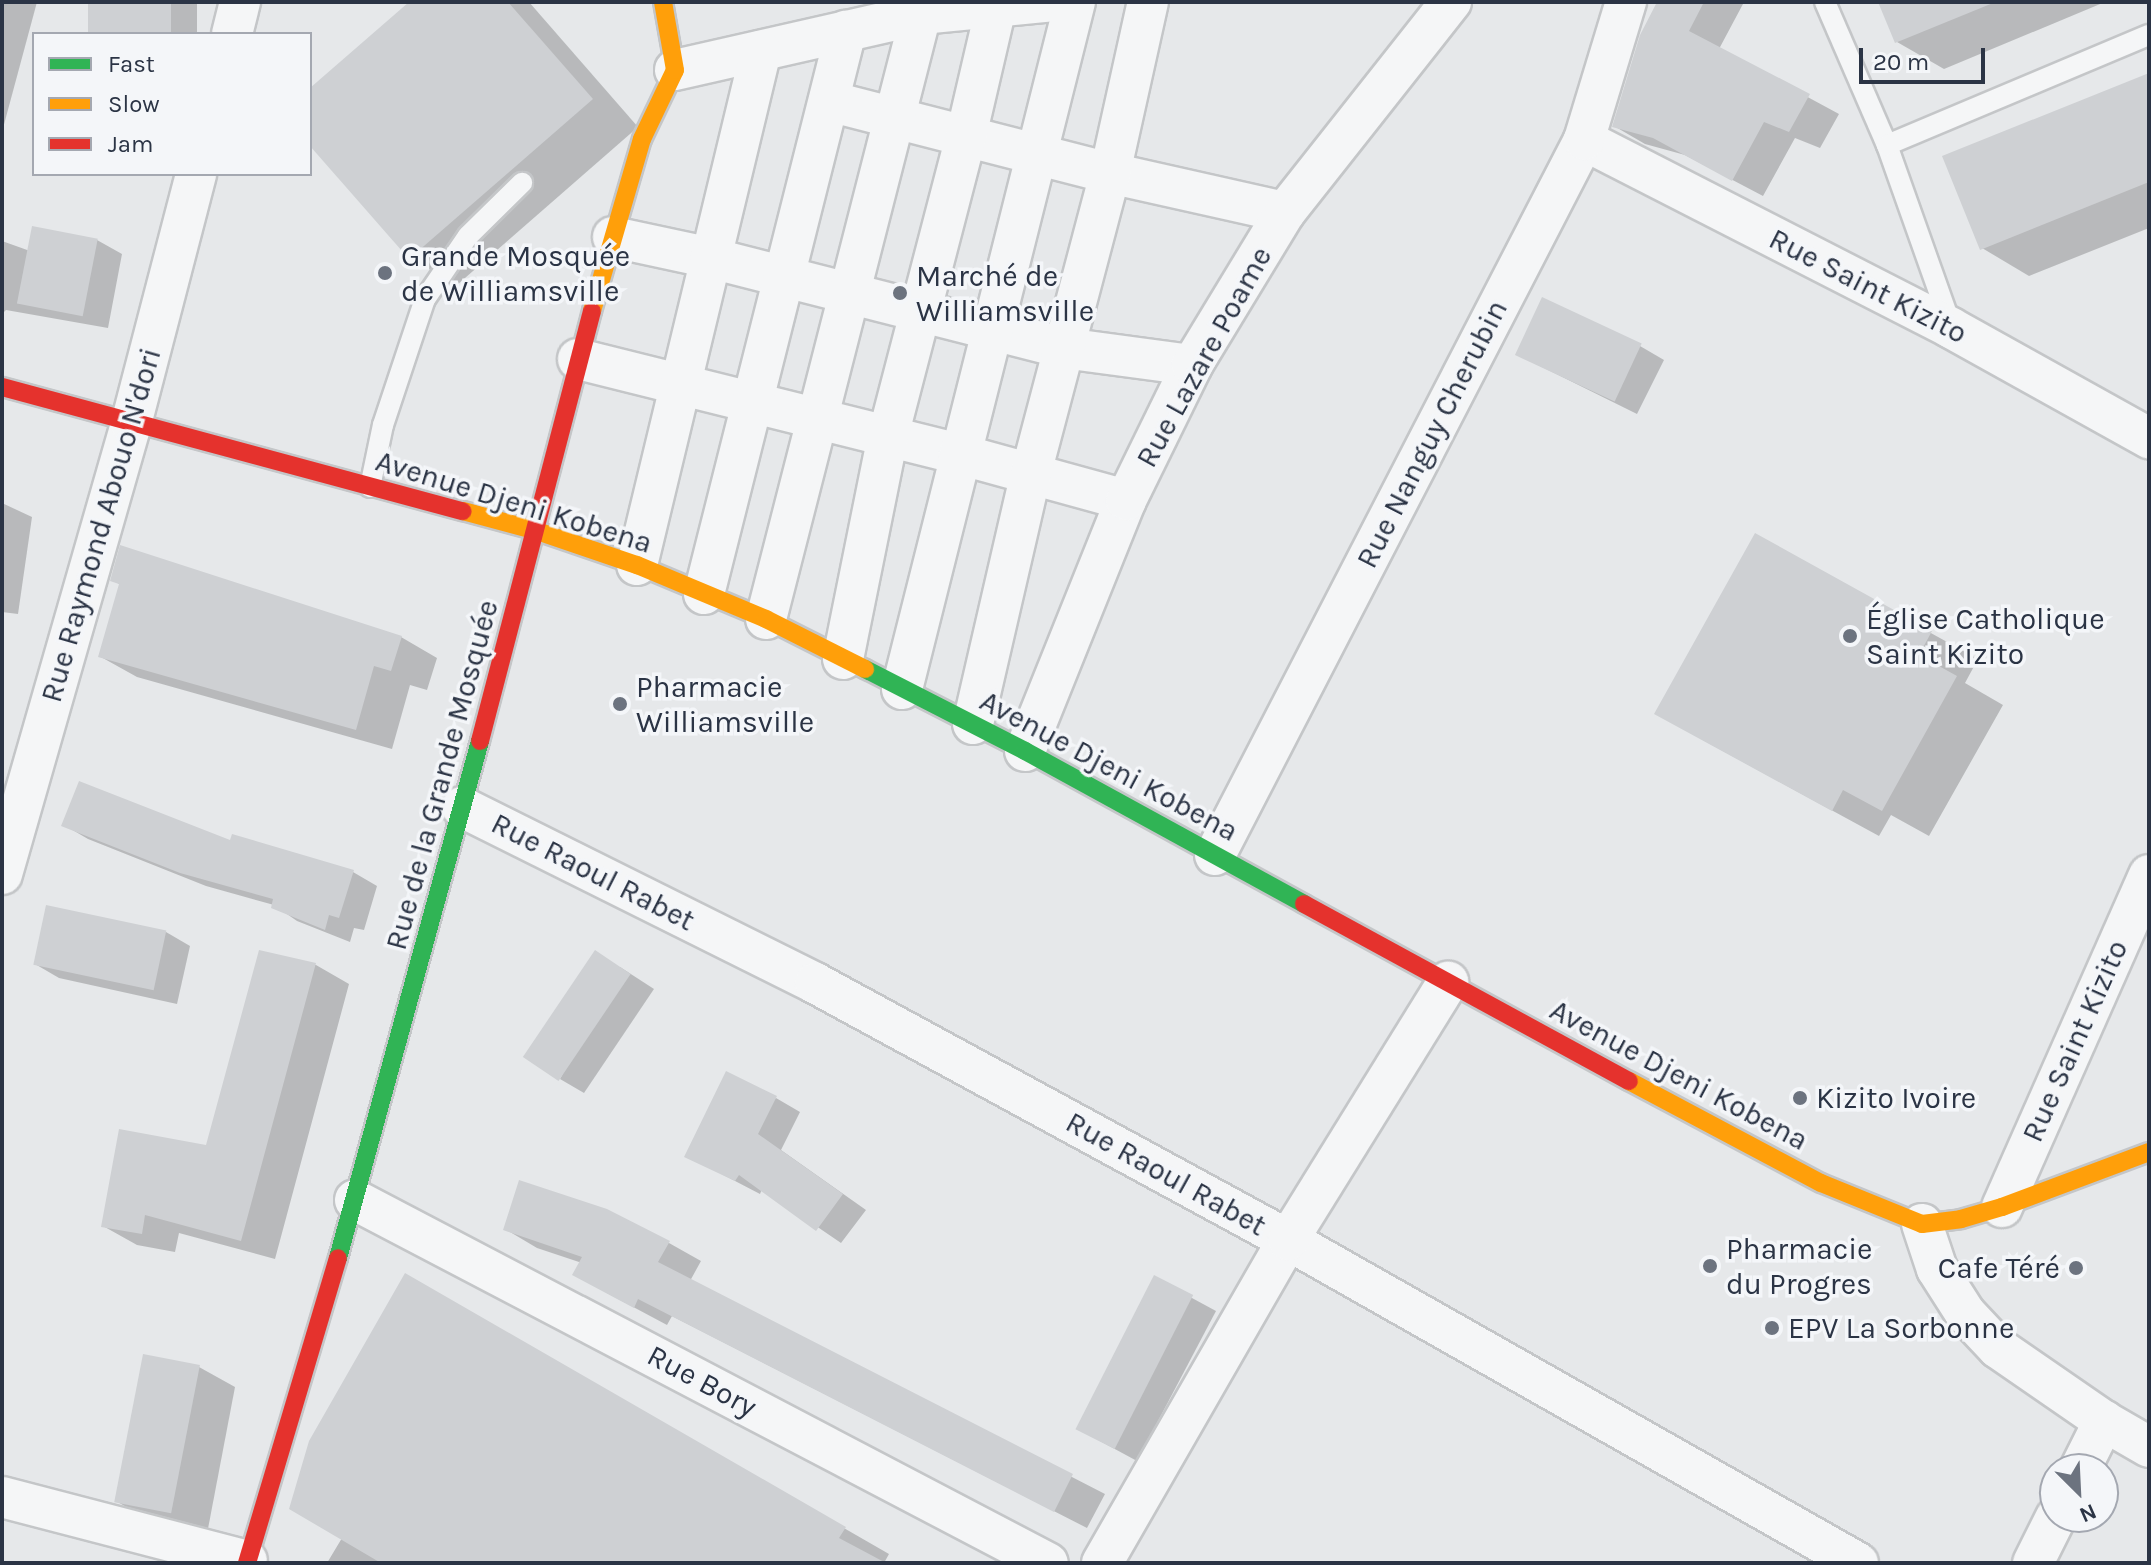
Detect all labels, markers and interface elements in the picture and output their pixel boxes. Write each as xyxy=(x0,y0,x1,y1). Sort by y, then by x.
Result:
legend xyxy=(32,32,312,176)
scale bar xyxy=(1863,32,1989,82)
text: 20 m xyxy=(1873,48,1929,76)
text: Fast xyxy=(108,50,155,78)
text: Slow xyxy=(108,90,160,118)
text: Jam xyxy=(108,130,153,158)
street label: Rue Saint Kizito xyxy=(1763,221,1973,351)
place label: Grande Mosquée de Williamsville xyxy=(401,238,630,308)
street label: Rue Lazare Poame xyxy=(1128,240,1280,474)
place label: Marché de Williamsville xyxy=(916,258,1094,328)
marker: Grande Mosquée de Williamsville xyxy=(376,264,394,282)
marker: Marché de Williamsville xyxy=(891,284,909,302)
street label: Rue Nanguy Cherubin xyxy=(1349,294,1515,574)
street label: Rue Raymond Abouo N'dori xyxy=(33,344,169,706)
street label: Avenue Djeni Kobena xyxy=(371,443,657,561)
street label: Rue de la Grande Mosquée xyxy=(378,596,506,954)
place label: Église Catholique Saint Kizito xyxy=(1866,601,2105,672)
marker: Église Catholique Saint Kizito xyxy=(1841,627,1859,645)
place label: Pharmacie Williamsville xyxy=(636,669,814,740)
street label: Avenue Djeni Kobena xyxy=(974,683,1244,849)
marker: Pharmacie Williamsville xyxy=(611,695,629,713)
street label: Rue Raoul Rabet xyxy=(485,805,701,939)
street label: Rue Saint Kizito xyxy=(2014,934,2136,1148)
street label: Avenue Djeni Kobena xyxy=(1544,992,1814,1158)
place label: Kizito Ivoire xyxy=(1816,1080,1976,1116)
marker: Kizito Ivoire xyxy=(1791,1089,1809,1107)
street label: Rue Raoul Rabet xyxy=(1060,1104,1272,1244)
place label: Pharmacie du Progres xyxy=(1726,1231,1872,1302)
place label: Cafe Téré xyxy=(1938,1250,2060,1286)
marker: Pharmacie du Progres xyxy=(1701,1257,1719,1275)
marker: Cafe Téré xyxy=(2067,1259,2085,1277)
place label: EPV La Sorbonne xyxy=(1788,1310,2014,1346)
marker: EPV La Sorbonne xyxy=(1763,1319,1781,1337)
street label: Rue Bory xyxy=(641,1337,763,1425)
north arrow xyxy=(2039,1453,2119,1533)
text: N xyxy=(2075,1498,2100,1528)

